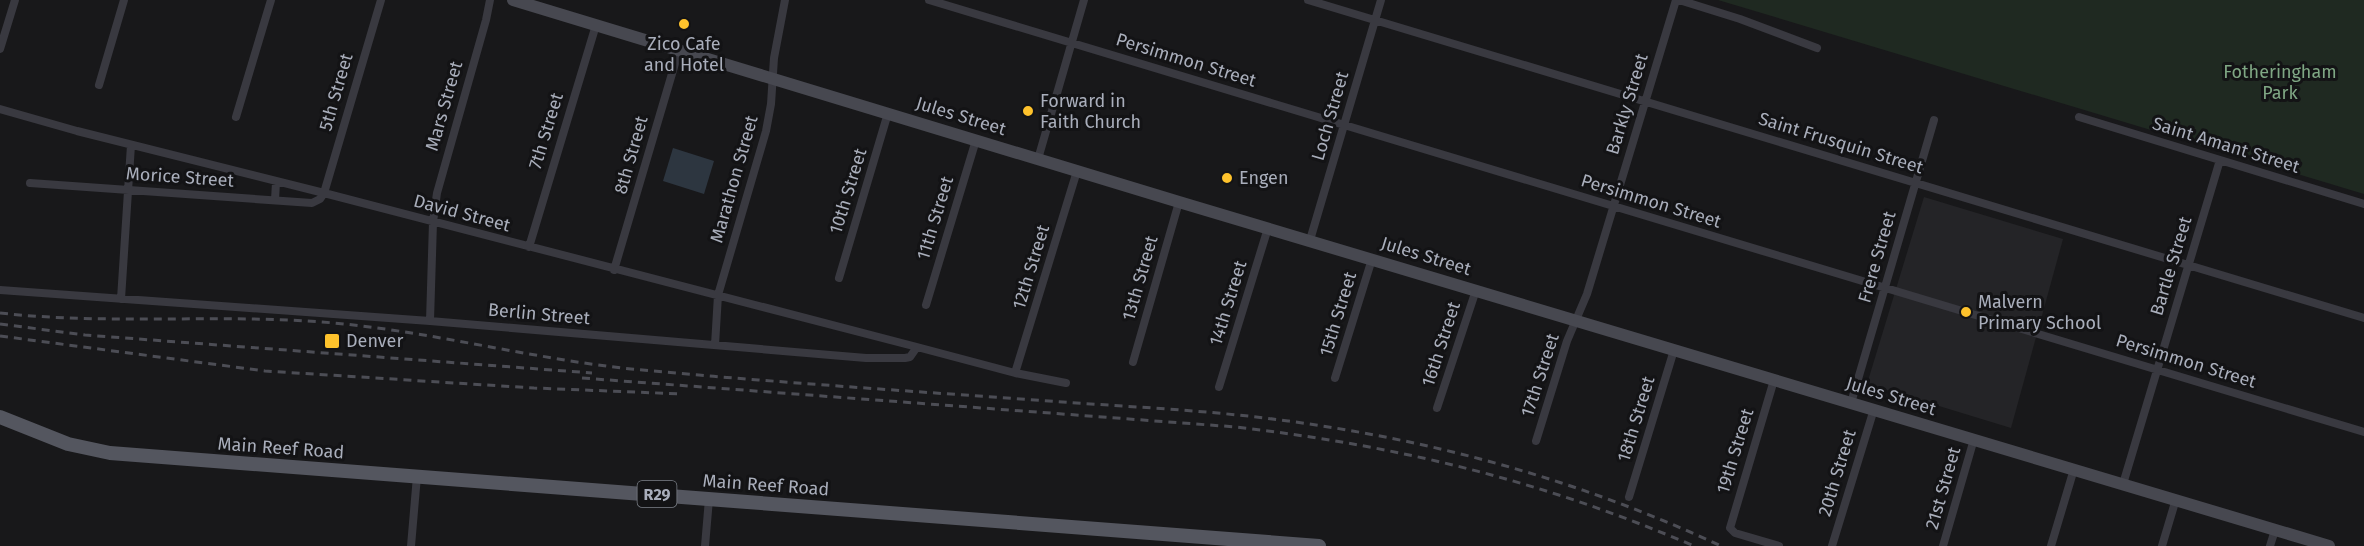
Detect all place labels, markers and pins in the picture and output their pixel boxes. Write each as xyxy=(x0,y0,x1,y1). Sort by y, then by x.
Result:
marker: Zico Cafe and Hotel xyxy=(677,17,691,31)
place label: Zico Cafe and Hotel xyxy=(644,33,724,76)
place label: Forward in Faith Church xyxy=(1040,90,1141,133)
marker: Forward in Faith Church xyxy=(1021,104,1035,118)
place label: Engen xyxy=(1239,167,1288,189)
marker: Engen xyxy=(1220,171,1234,185)
place label: Malvern Primary School xyxy=(1978,291,2101,334)
marker: Malvern Primary School xyxy=(1959,305,1973,319)
place label: Denver xyxy=(346,330,403,352)
marker: Denver xyxy=(323,332,341,350)

